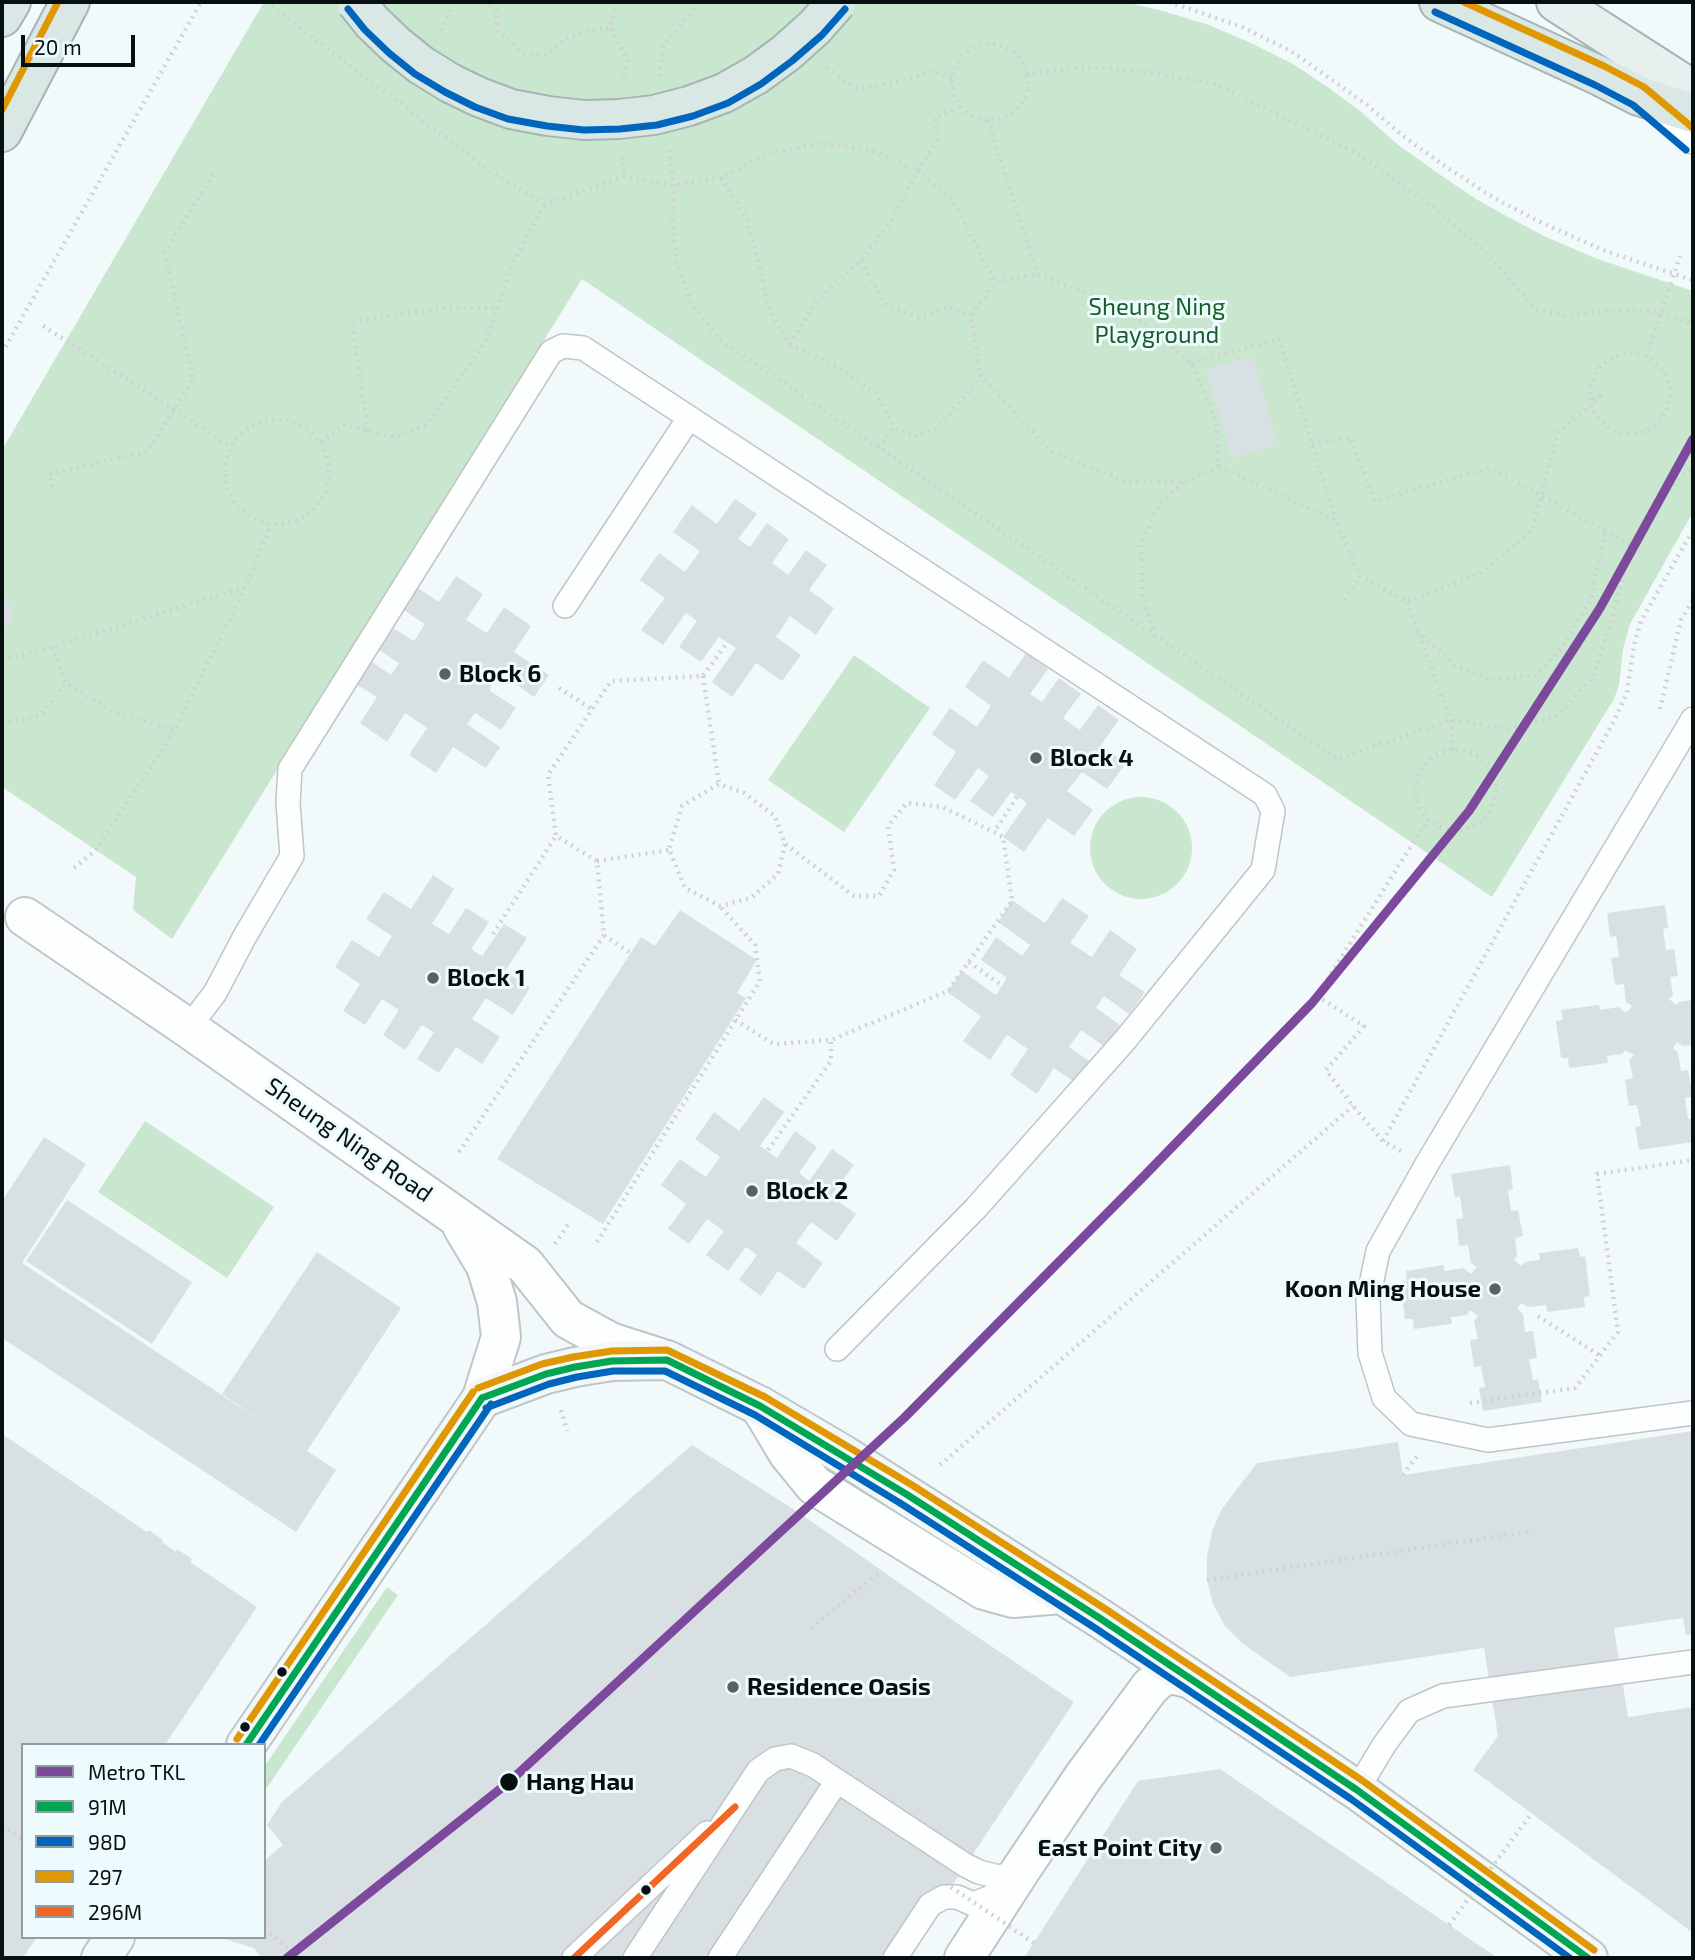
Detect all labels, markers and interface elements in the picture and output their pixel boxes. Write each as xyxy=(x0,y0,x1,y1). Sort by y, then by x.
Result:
scale bar xyxy=(24,21,138,65)
text: 20 m xyxy=(34,34,82,59)
park label: Sheung Ning Playground xyxy=(1089,293,1225,349)
place label: Block 6 xyxy=(459,660,541,688)
marker: Block 6 xyxy=(437,666,453,682)
place label: Block 4 xyxy=(1050,744,1133,772)
marker: Block 4 xyxy=(1028,750,1044,766)
place label: Block 1 xyxy=(447,964,526,992)
marker: Block 1 xyxy=(425,970,441,986)
street label: Sheung Ning Road xyxy=(260,1072,438,1208)
place label: Block 2 xyxy=(766,1177,848,1205)
marker: Block 2 xyxy=(744,1183,760,1199)
place label: Koon Ming House xyxy=(1285,1275,1481,1303)
marker: Koon Ming House xyxy=(1487,1281,1503,1297)
unlabelled marker xyxy=(275,1665,289,1679)
place label: Residence Oasis xyxy=(747,1673,931,1701)
marker: Residence Oasis xyxy=(725,1679,741,1695)
unlabelled marker xyxy=(238,1720,252,1734)
legend xyxy=(21,1743,266,1939)
text: Metro TKL xyxy=(88,1759,185,1784)
place label: Hang Hau xyxy=(526,1768,634,1796)
marker: Hang Hau xyxy=(498,1771,520,1793)
text: 91M xyxy=(88,1794,127,1819)
text: 98D xyxy=(88,1829,127,1854)
place label: East Point City xyxy=(1038,1834,1202,1862)
marker: East Point City xyxy=(1208,1840,1224,1856)
text: 297 xyxy=(88,1864,123,1889)
unlabelled marker xyxy=(639,1883,653,1897)
text: 296M xyxy=(88,1899,142,1924)

